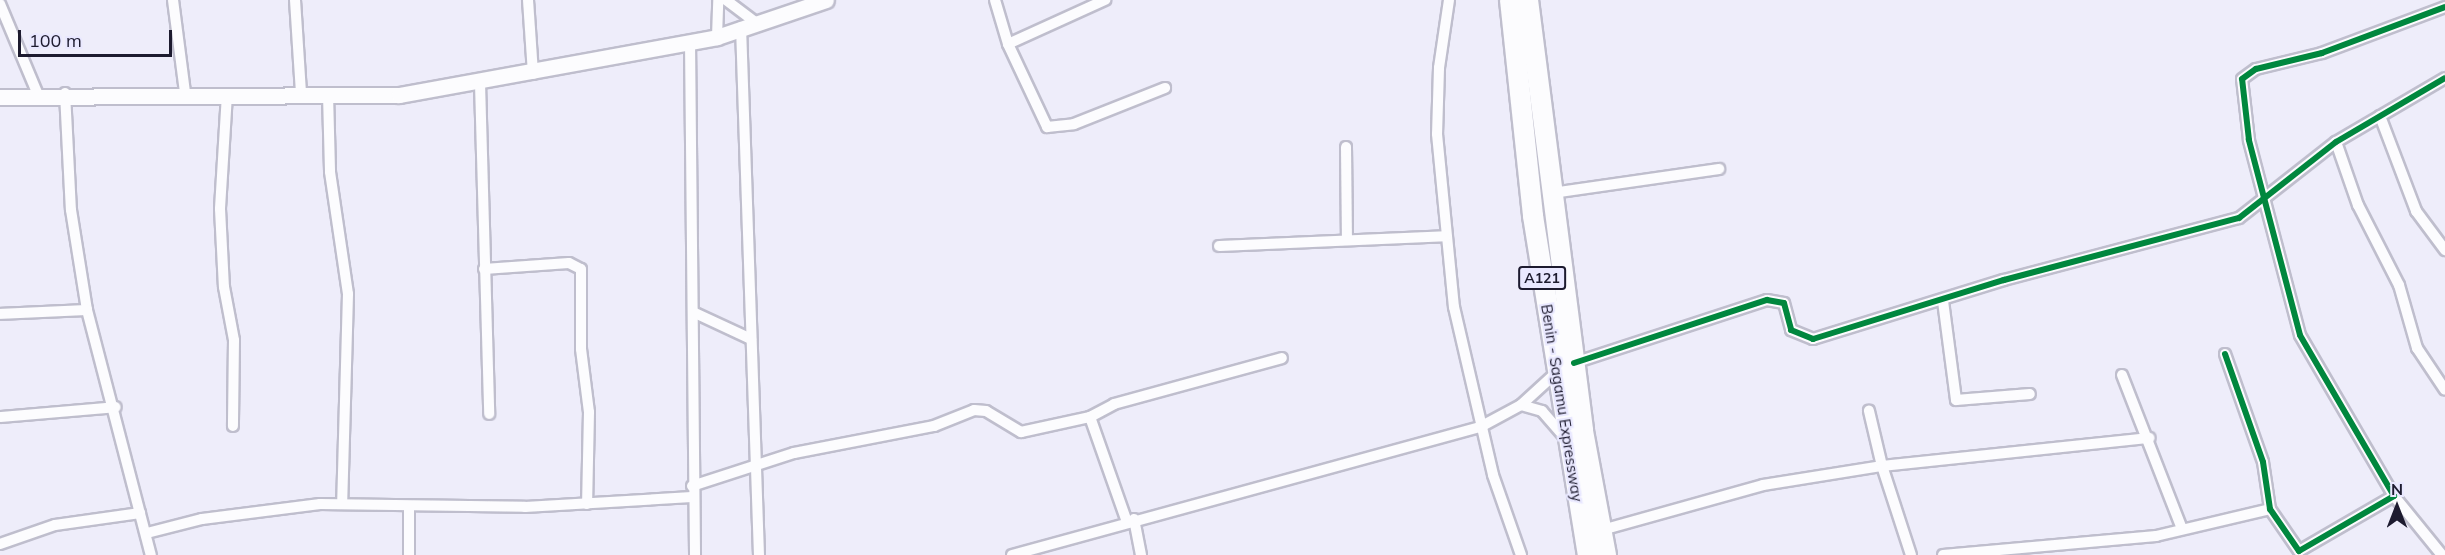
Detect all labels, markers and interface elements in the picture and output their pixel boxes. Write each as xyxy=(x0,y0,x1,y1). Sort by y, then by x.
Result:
scale bar xyxy=(21,18,176,56)
text: 100 m xyxy=(29,29,82,52)
road number: A121 xyxy=(1518,267,1566,289)
street label: Benin - Sagamu Expressway xyxy=(1537,303,1587,503)
north arrow xyxy=(2367,477,2427,537)
text: N xyxy=(2391,479,2403,499)

